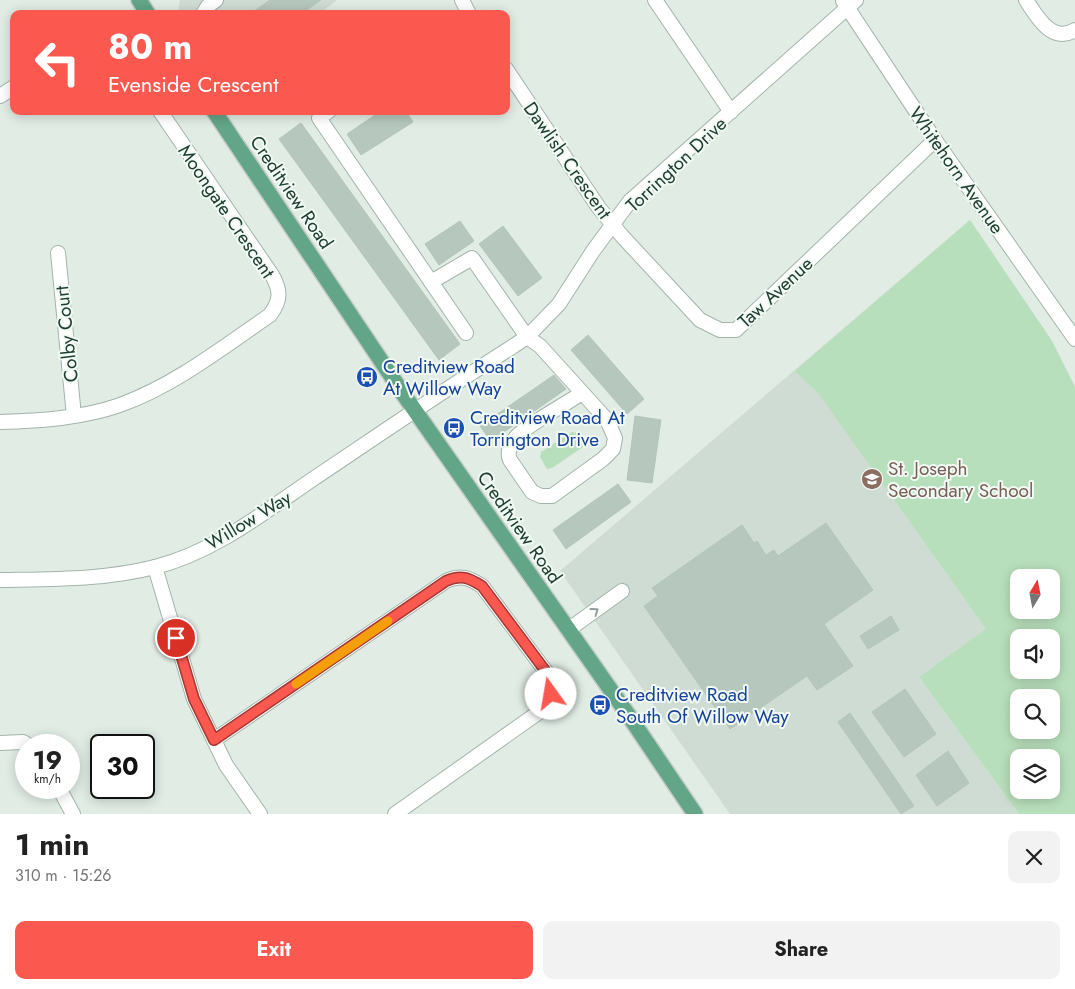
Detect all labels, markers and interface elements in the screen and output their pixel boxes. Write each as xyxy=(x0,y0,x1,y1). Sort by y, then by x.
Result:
text: 80 m xyxy=(108,22,192,72)
icon: left xyxy=(25,30,90,95)
text: Evenside Crescent xyxy=(108,68,279,100)
street label: Dawlish Crescent xyxy=(517,96,618,225)
street label: Whitehorn Avenue xyxy=(903,101,1011,240)
street label: Torrington Drive xyxy=(620,110,733,218)
street label: Creditview Road xyxy=(244,130,340,254)
street label: Moongate Crescent xyxy=(172,139,282,284)
street label: Taw Avenue xyxy=(732,250,819,334)
street label: Colby Court xyxy=(48,284,85,383)
place label: Creditview Road At Willow Way xyxy=(383,353,515,402)
bus stop icon: Creditview Road At Willow Way xyxy=(355,365,379,389)
place label: Creditview Road At Torrington Drive xyxy=(470,404,625,453)
bus stop icon: Creditview Road At Torrington Drive xyxy=(442,416,466,440)
place label: St. Joseph Secondary School xyxy=(888,455,1033,504)
street label: Creditview Road xyxy=(471,466,568,589)
school or university icon: St. Joseph Secondary School xyxy=(860,467,884,491)
street label: Willow Way xyxy=(200,484,297,557)
north arrow xyxy=(1010,569,1060,619)
map controls xyxy=(1010,569,1060,799)
one-way arrow xyxy=(589,608,598,616)
pin xyxy=(155,617,197,659)
icon: arrive xyxy=(162,624,190,652)
button: sound xyxy=(1010,629,1060,679)
position arrow xyxy=(524,667,576,719)
place label: Creditview Road South Of Willow Way xyxy=(616,681,789,730)
button: search xyxy=(1010,689,1060,739)
bus stop icon: Creditview Road South Of Willow Way xyxy=(588,693,612,717)
speed limit sign: 30 xyxy=(90,734,155,799)
text: 19 xyxy=(33,742,62,778)
button: layers xyxy=(1010,749,1060,799)
text: km/h xyxy=(34,770,61,788)
text: 1 min xyxy=(15,823,89,866)
button: close xyxy=(1008,831,1060,883)
text: 310 m · 15:26 xyxy=(15,864,112,887)
button: Exit xyxy=(15,921,533,979)
button: Share xyxy=(543,921,1060,979)

